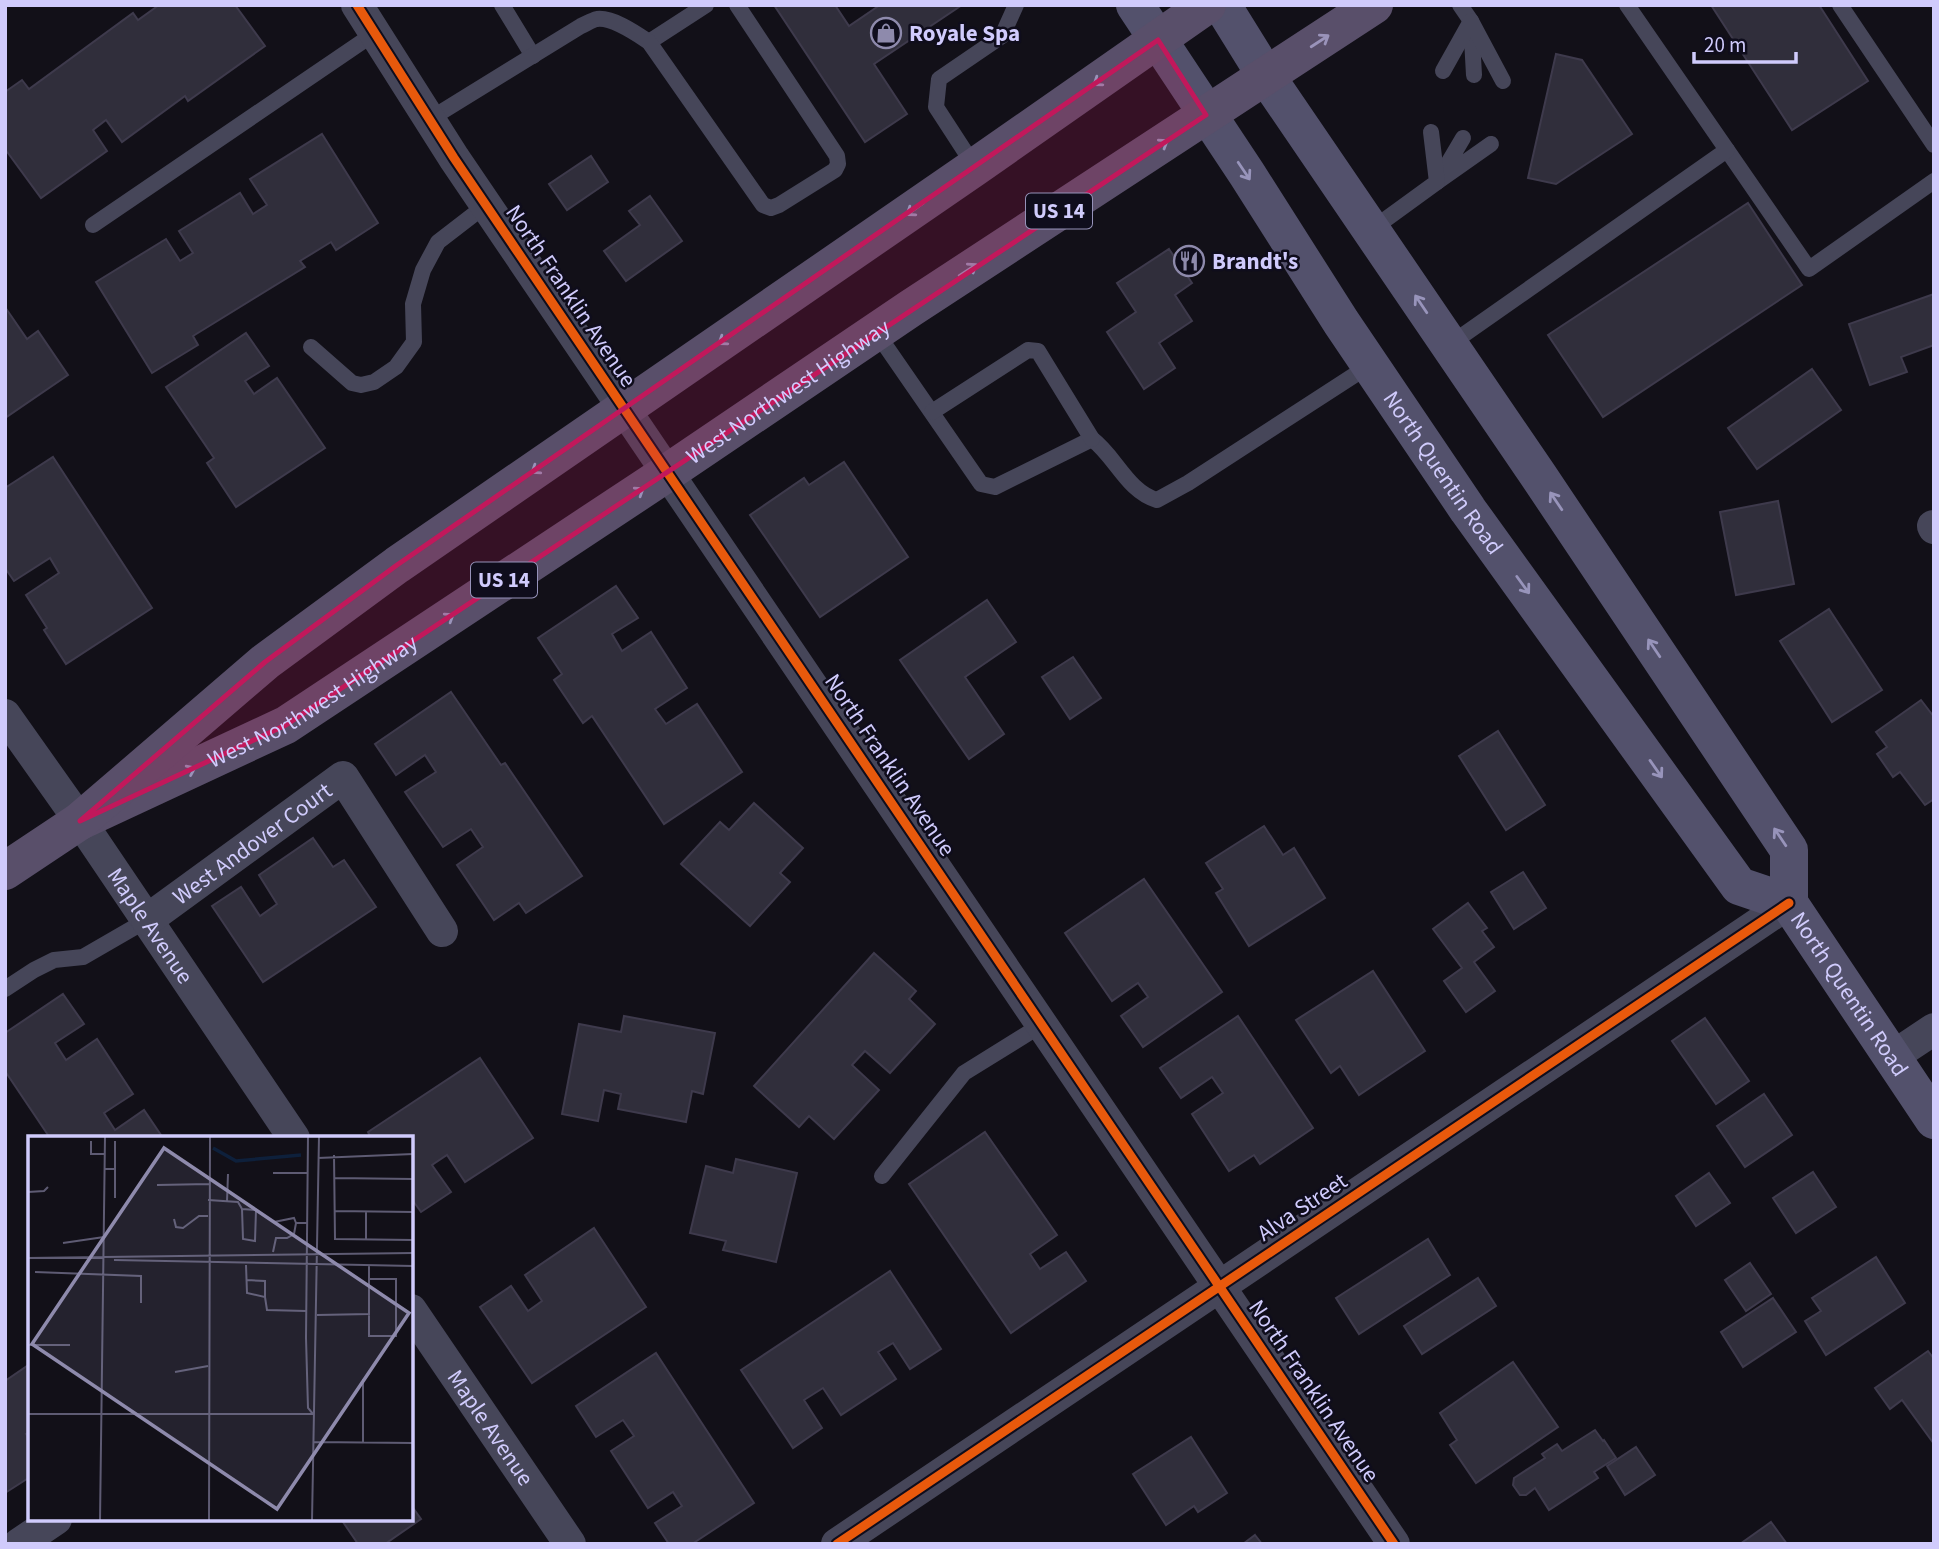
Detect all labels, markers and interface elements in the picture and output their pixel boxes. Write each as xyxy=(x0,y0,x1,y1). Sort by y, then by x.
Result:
shop icon: Royale Spa xyxy=(869,16,903,50)
place label: Royale Spa xyxy=(909,17,1020,50)
scale bar xyxy=(1694,21,1796,65)
text: 20 m xyxy=(1704,30,1746,60)
one-way arrow xyxy=(1310,33,1329,48)
one-way arrow xyxy=(1093,72,1112,86)
one-way arrow xyxy=(1148,139,1168,153)
one-way arrow xyxy=(1237,161,1252,180)
road number: US 14 xyxy=(1026,194,1092,228)
street label: North Franklin Avenue xyxy=(498,198,644,394)
one-way arrow xyxy=(906,202,925,216)
restaurant icon: Brandt's xyxy=(1172,244,1206,278)
place label: Brandt's xyxy=(1212,245,1298,278)
one-way arrow xyxy=(958,263,977,278)
one-way arrow xyxy=(1414,295,1428,314)
street label: West Northwest Highway xyxy=(679,310,897,472)
one-way arrow xyxy=(718,331,738,345)
street label: North Quentin Road xyxy=(1375,384,1511,561)
one-way arrow xyxy=(531,459,550,474)
one-way arrow xyxy=(625,487,644,501)
one-way arrow xyxy=(1549,492,1563,511)
road number: US 14 xyxy=(471,562,537,598)
one-way arrow xyxy=(1516,575,1530,594)
one-way arrow xyxy=(435,613,454,627)
street label: West Northwest Highway xyxy=(202,626,424,776)
one-way arrow xyxy=(1647,639,1661,658)
street label: North Franklin Avenue xyxy=(817,667,963,863)
one-way arrow xyxy=(1649,759,1663,778)
one-way arrow xyxy=(175,765,196,778)
street label: West Andover Court xyxy=(166,774,339,913)
one-way arrow xyxy=(1773,828,1787,847)
street label: Maple Avenue xyxy=(99,861,202,990)
street label: North Quentin Road xyxy=(1783,905,1917,1083)
inset map xyxy=(28,1136,413,1521)
street label: Alva Street xyxy=(1250,1165,1354,1249)
street label: North Franklin Avenue xyxy=(1241,1293,1387,1489)
street label: Maple Avenue xyxy=(440,1363,542,1492)

